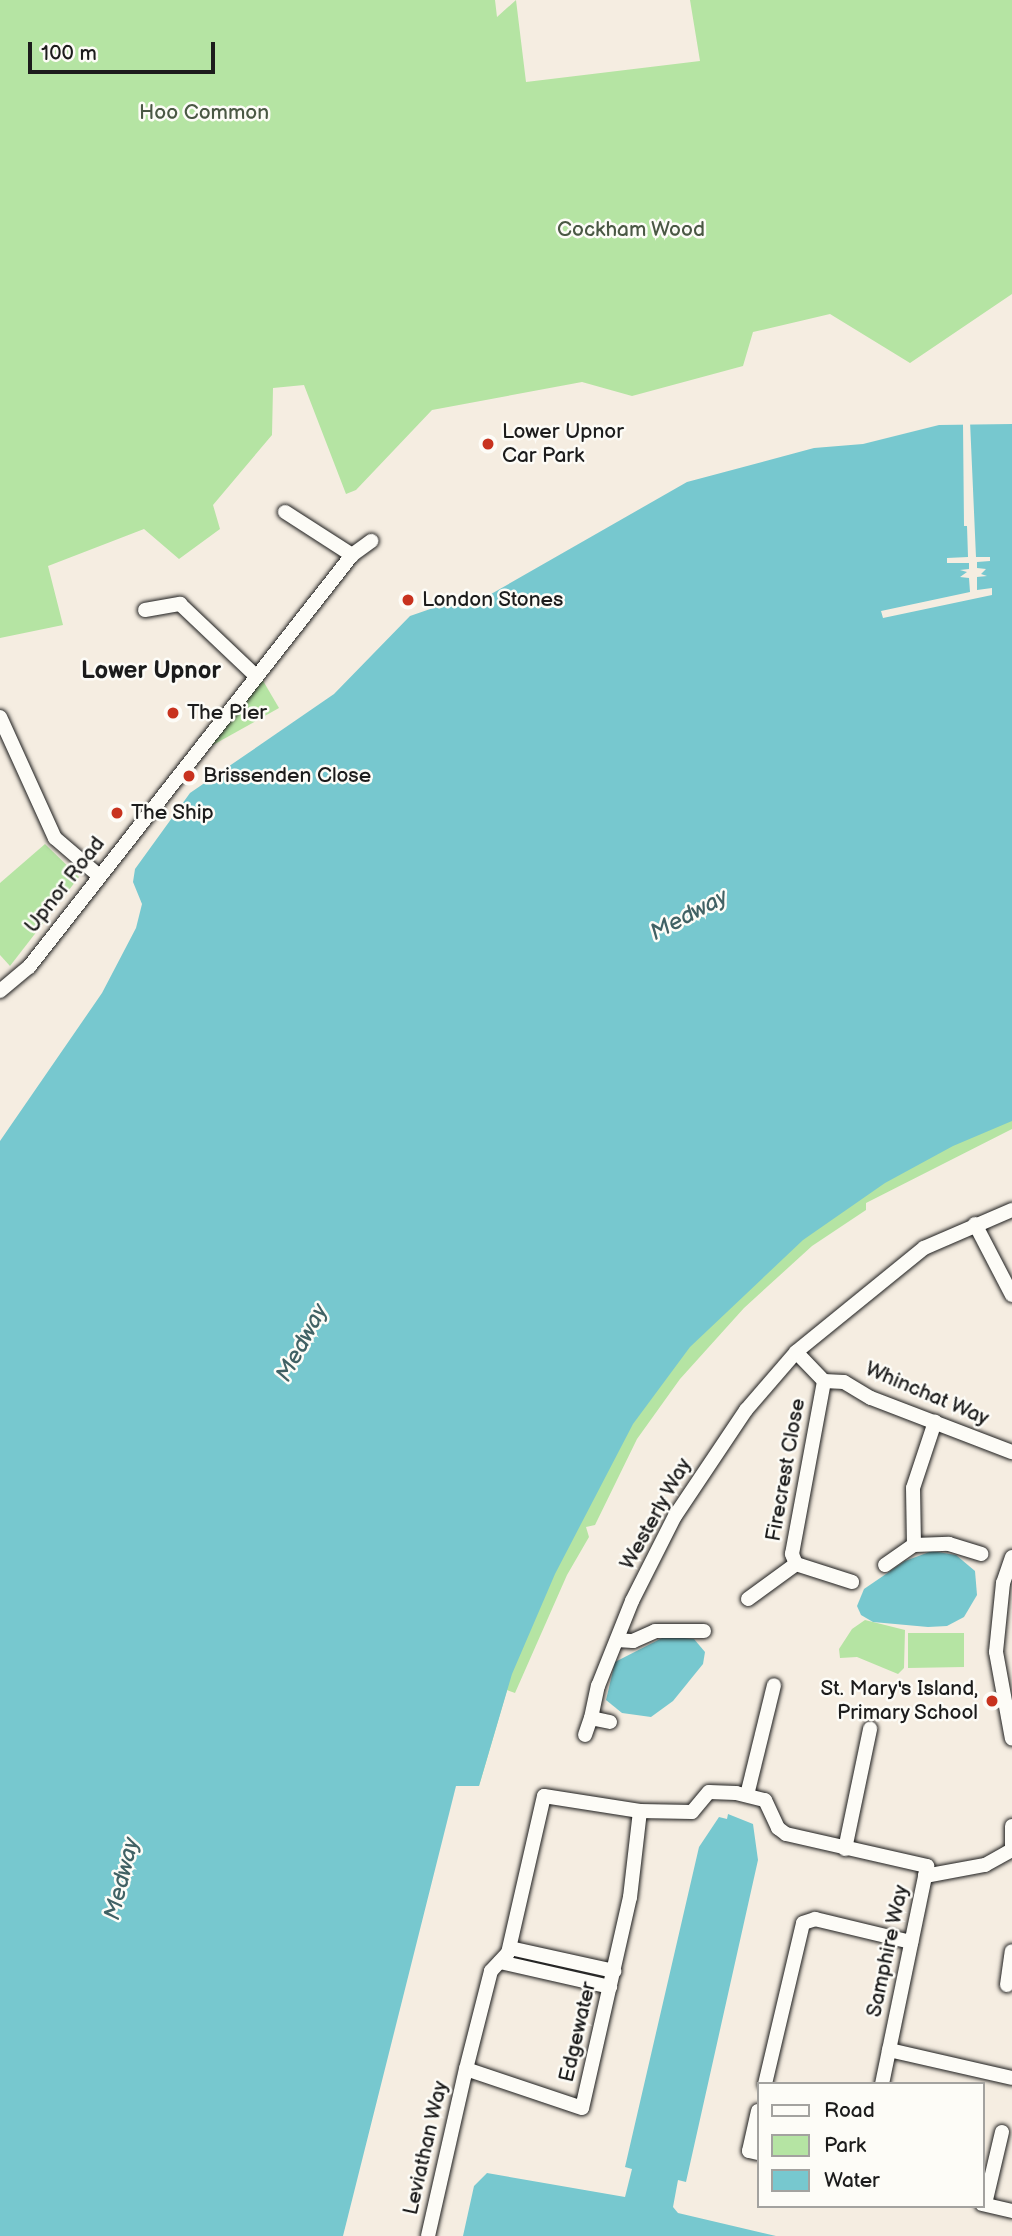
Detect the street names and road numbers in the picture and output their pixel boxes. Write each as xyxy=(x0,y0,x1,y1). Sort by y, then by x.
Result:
street label: Upnor Road xyxy=(20,832,110,938)
street label: Whinchat Way xyxy=(861,1356,993,1432)
street label: Firecrest Close xyxy=(761,1397,811,1543)
street label: Westerly Way xyxy=(614,1453,698,1575)
street label: Samphire Way xyxy=(862,1882,914,2020)
street label: Edgewater xyxy=(554,1979,602,2085)
street label: Leviathan Way xyxy=(398,2078,454,2218)

